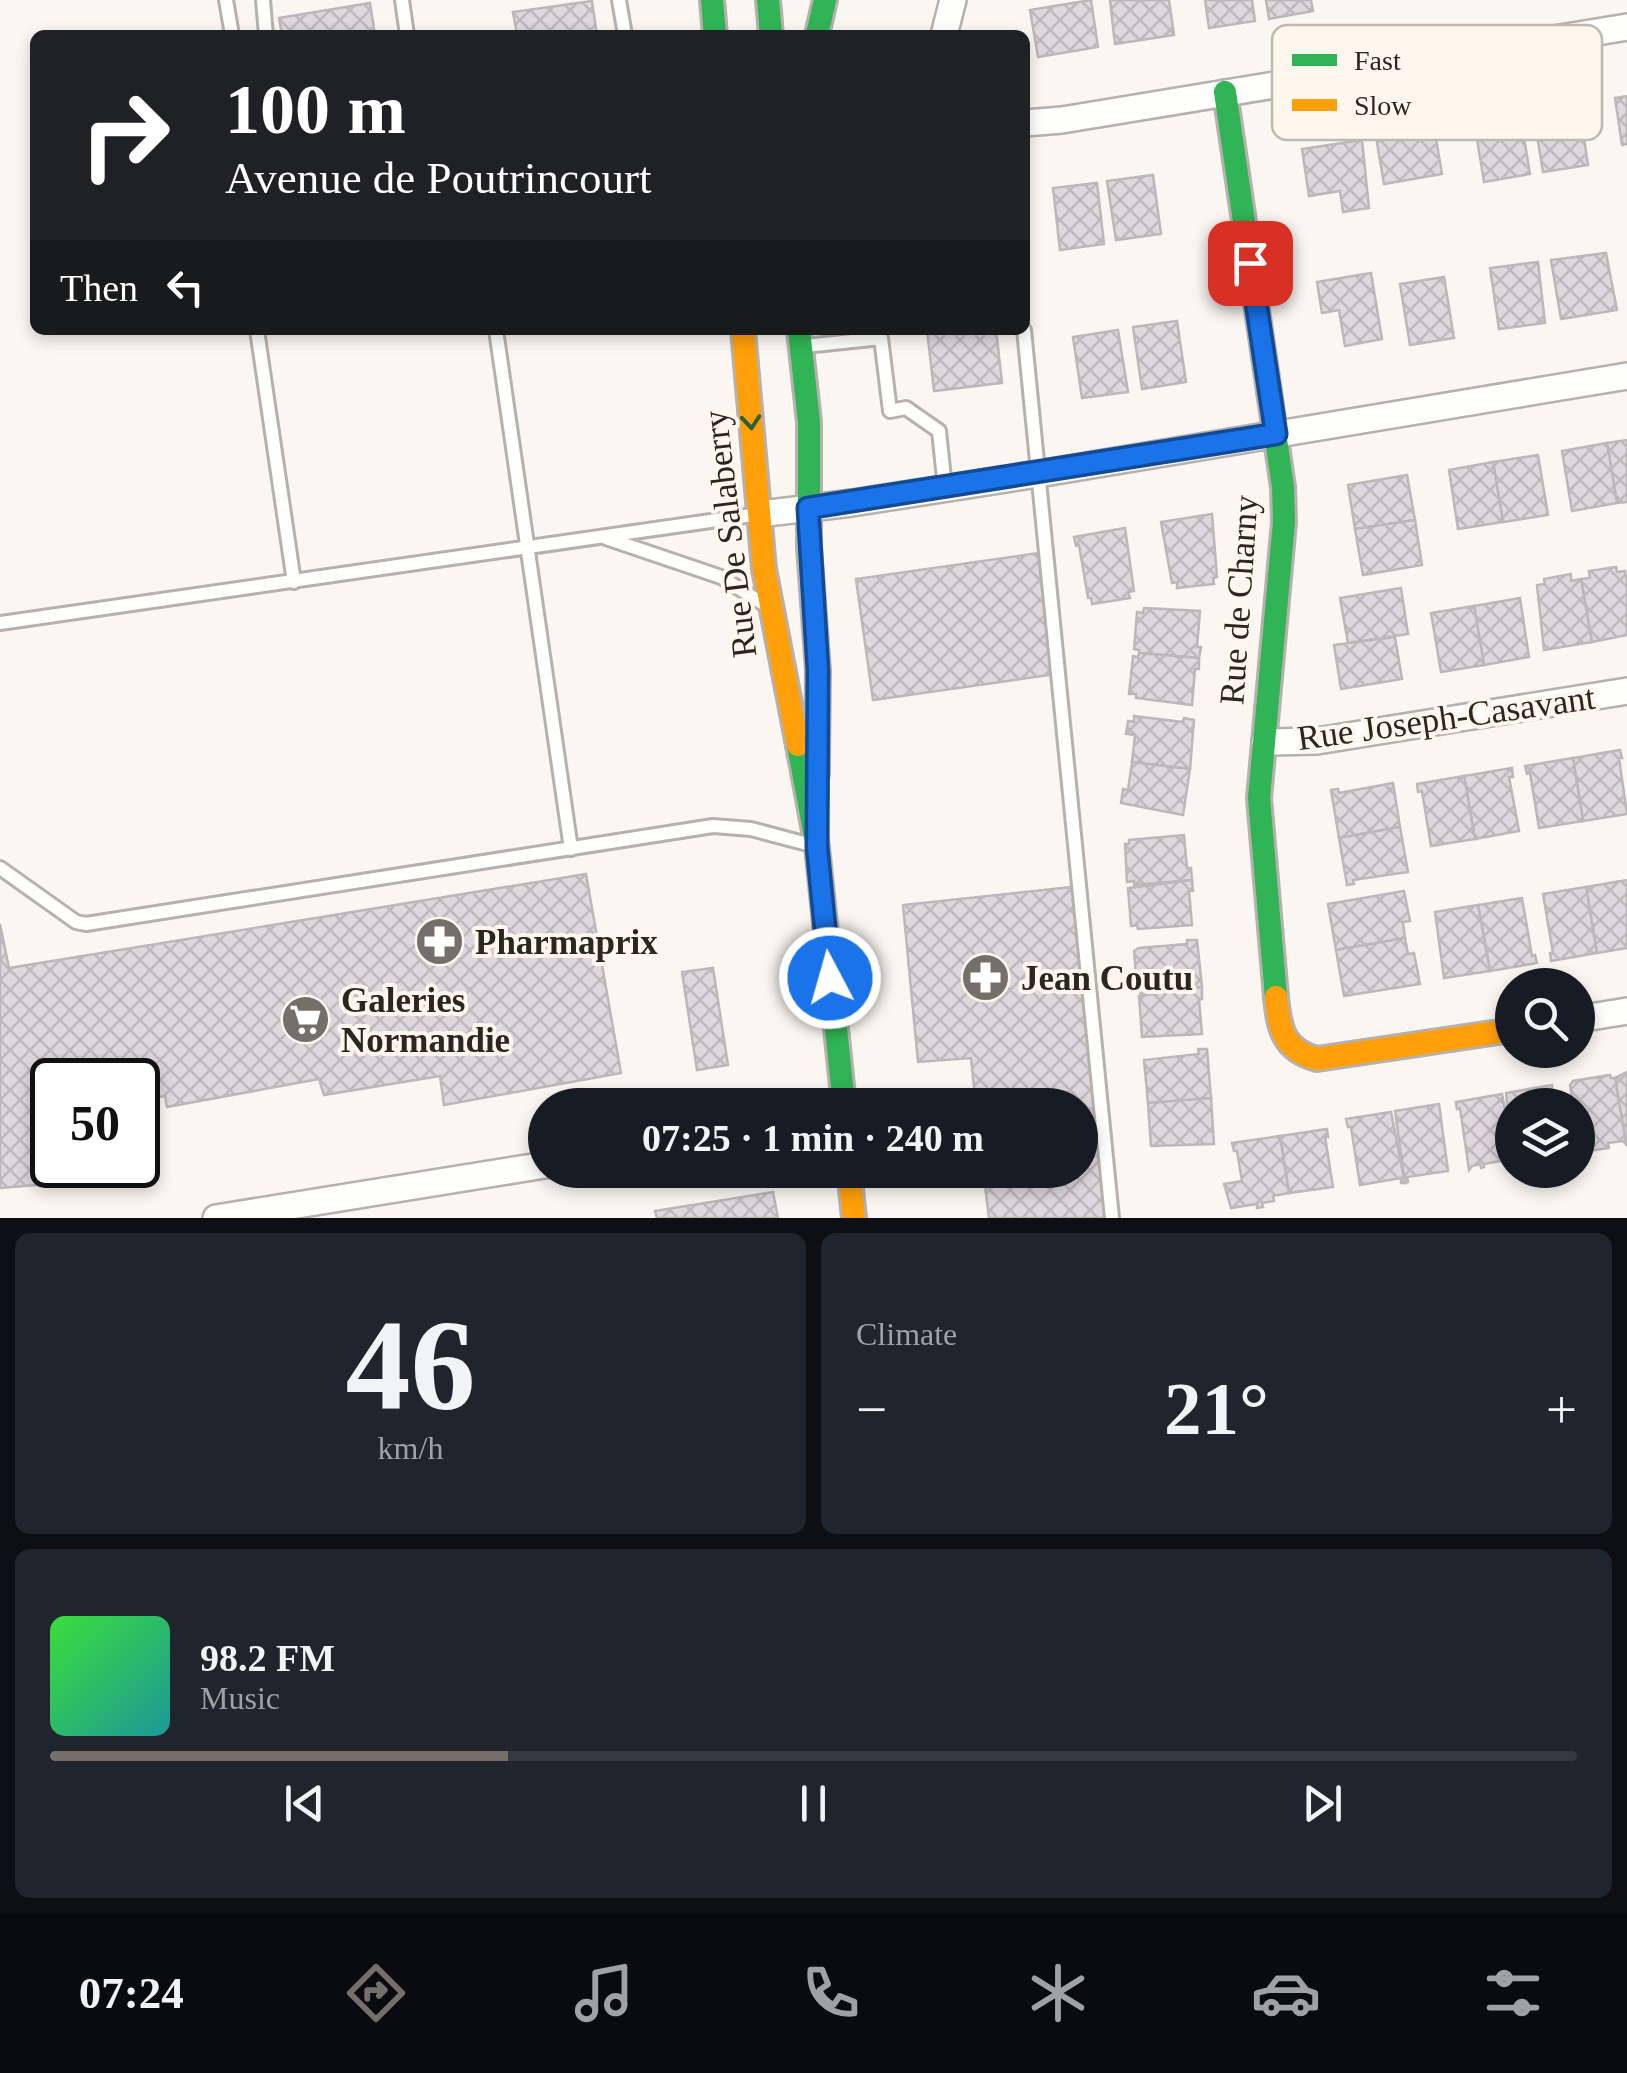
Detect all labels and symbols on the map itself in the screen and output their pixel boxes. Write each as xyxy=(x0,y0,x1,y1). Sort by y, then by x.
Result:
legend xyxy=(1272,25,1602,140)
text: Fast xyxy=(1354,45,1401,76)
text: Slow xyxy=(1354,90,1412,121)
pin xyxy=(1208,221,1293,306)
street label: Rue De Salaberry xyxy=(695,408,765,660)
one-way arrow xyxy=(740,414,762,430)
street label: Rue de Charny xyxy=(1212,493,1266,706)
street label: Rue Joseph-Casavant xyxy=(1295,678,1598,758)
pharmacy icon: Pharmaprix xyxy=(414,916,466,968)
place label: Pharmaprix xyxy=(475,923,658,962)
position arrow xyxy=(778,926,882,1030)
pharmacy icon: Jean Coutu xyxy=(960,952,1012,1004)
place label: Jean Coutu xyxy=(1021,959,1193,998)
place label: Galeries Normandie xyxy=(341,981,510,1060)
supermarket icon: Galeries Normandie xyxy=(280,994,332,1046)
speed limit sign: 50 xyxy=(30,1058,160,1188)

